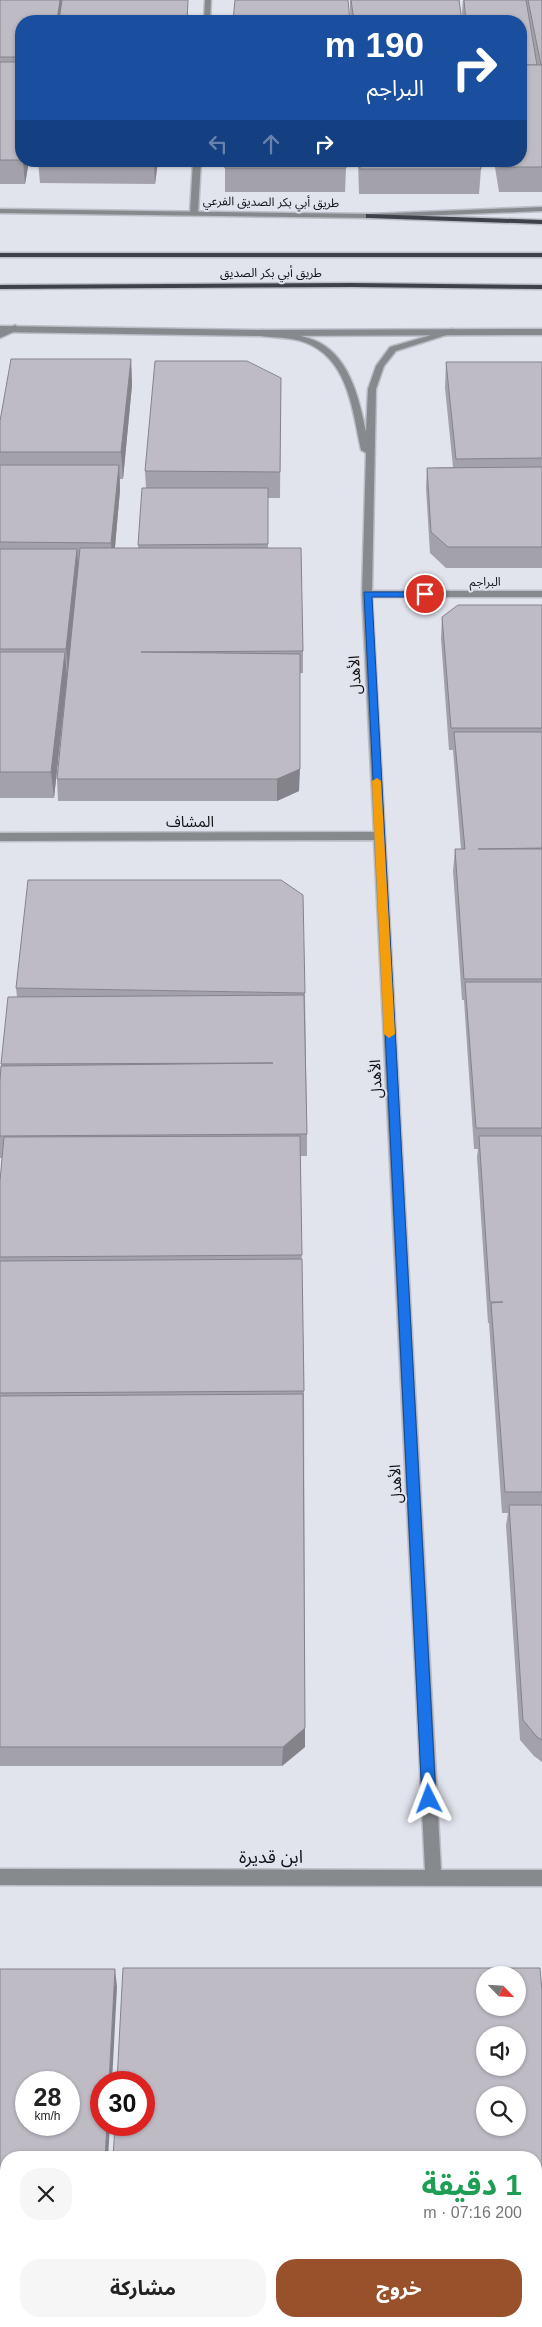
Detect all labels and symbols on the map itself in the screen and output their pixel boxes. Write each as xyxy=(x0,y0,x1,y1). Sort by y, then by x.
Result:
street label: طريق أبي بكر الصديق الفرعي xyxy=(203,193,339,213)
street label: طريق أبي بكر الصديق xyxy=(220,265,322,283)
pin xyxy=(404,573,446,615)
street label: البراجم xyxy=(469,575,501,591)
street label: الأهدل xyxy=(345,655,365,695)
street label: المشاف xyxy=(166,813,214,830)
street label: الأهدل xyxy=(366,1059,386,1099)
street label: الأهدل xyxy=(386,1464,406,1504)
position arrow xyxy=(402,1772,454,1824)
street label: ابن قديرة xyxy=(239,1847,303,1868)
north arrow xyxy=(476,1966,526,2016)
speed limit sign: 30 xyxy=(90,2071,155,2136)

